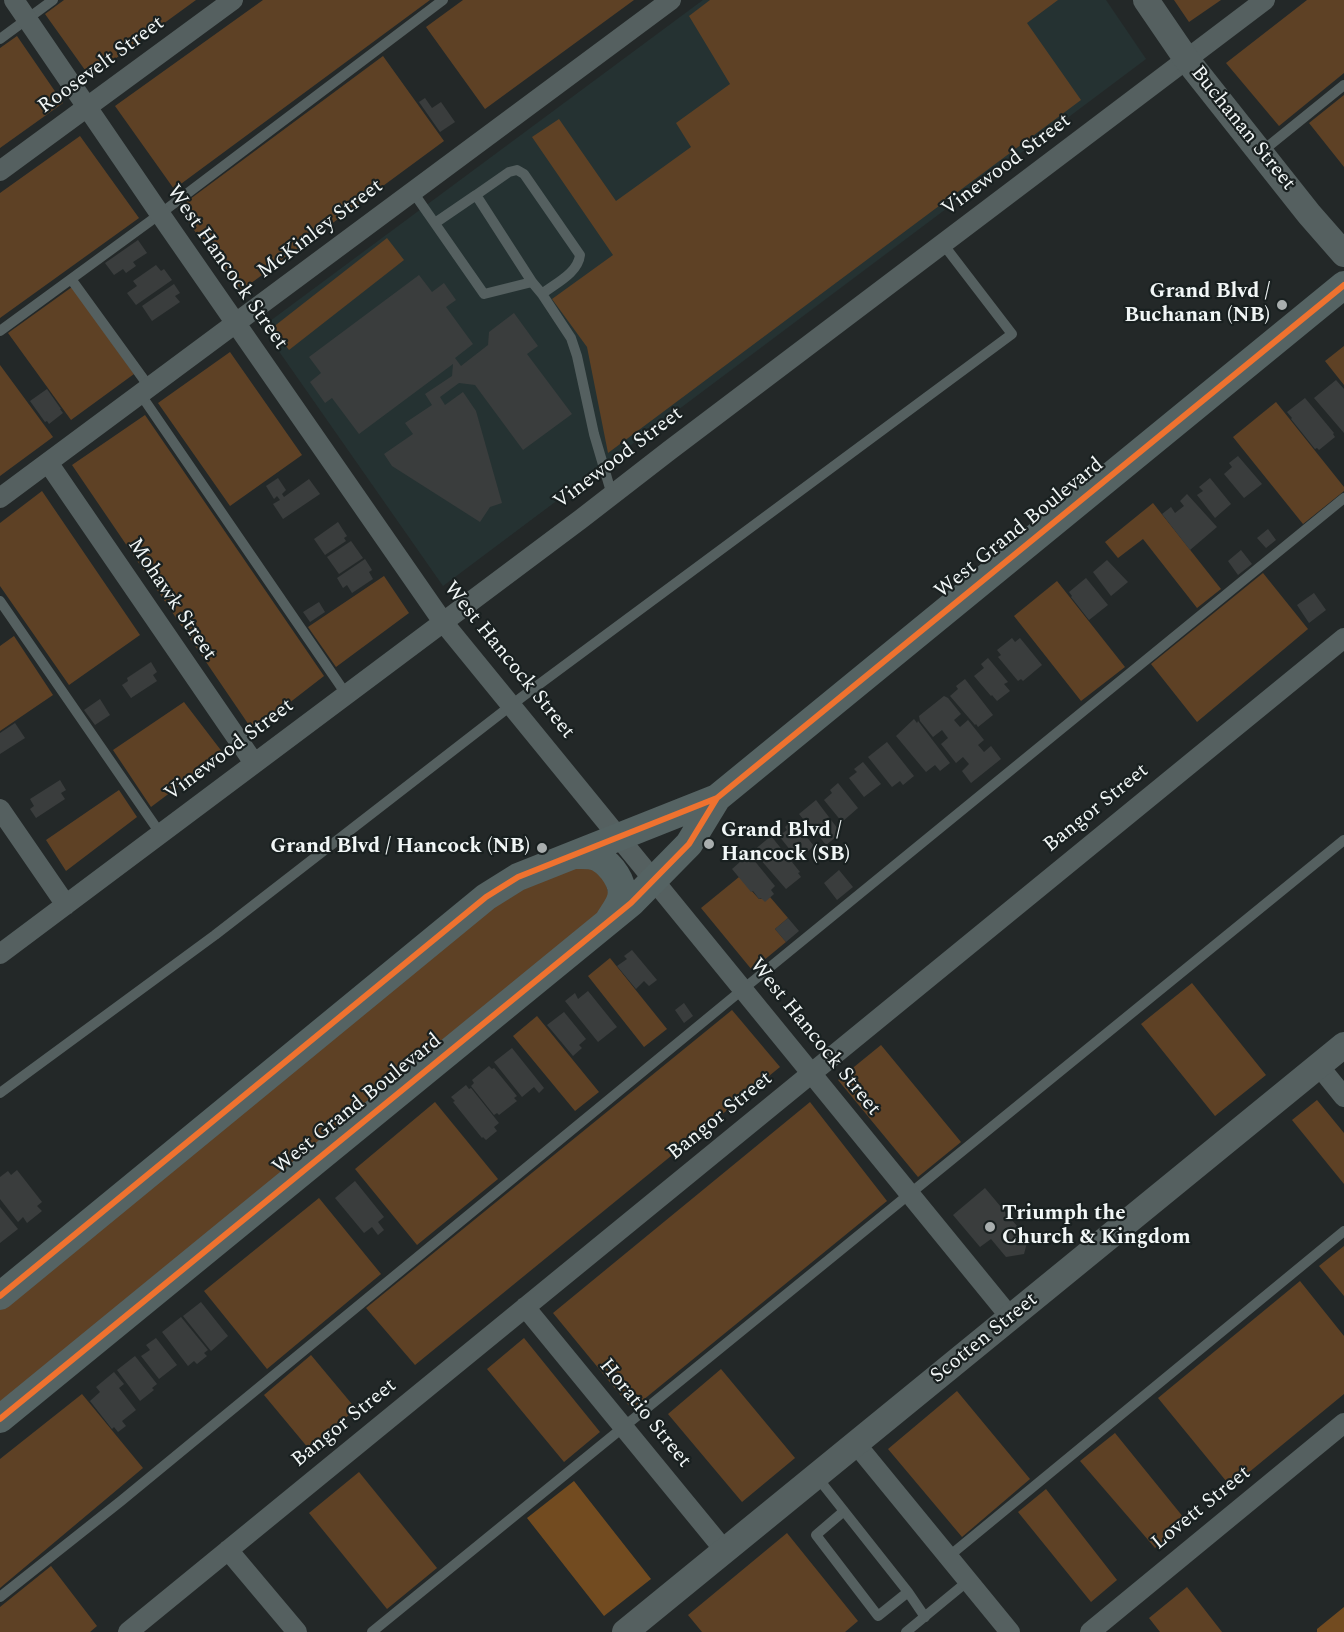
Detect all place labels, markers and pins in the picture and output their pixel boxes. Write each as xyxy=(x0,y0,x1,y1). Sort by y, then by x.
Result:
place label: Grand Blvd / Buchanan (NB) xyxy=(1124,280,1270,330)
marker: Grand Blvd / Buchanan (NB) xyxy=(1275,298,1289,312)
place label: Grand Blvd / Hancock (SB) xyxy=(721,819,850,869)
place label: Grand Blvd / Hancock (NB) xyxy=(270,835,530,861)
marker: Grand Blvd / Hancock (SB) xyxy=(702,837,716,851)
marker: Grand Blvd / Hancock (NB) xyxy=(535,841,549,855)
place label: Triumph the Church & Kingdom xyxy=(1002,1202,1191,1252)
marker: Triumph the Church & Kingdom xyxy=(983,1220,997,1234)

